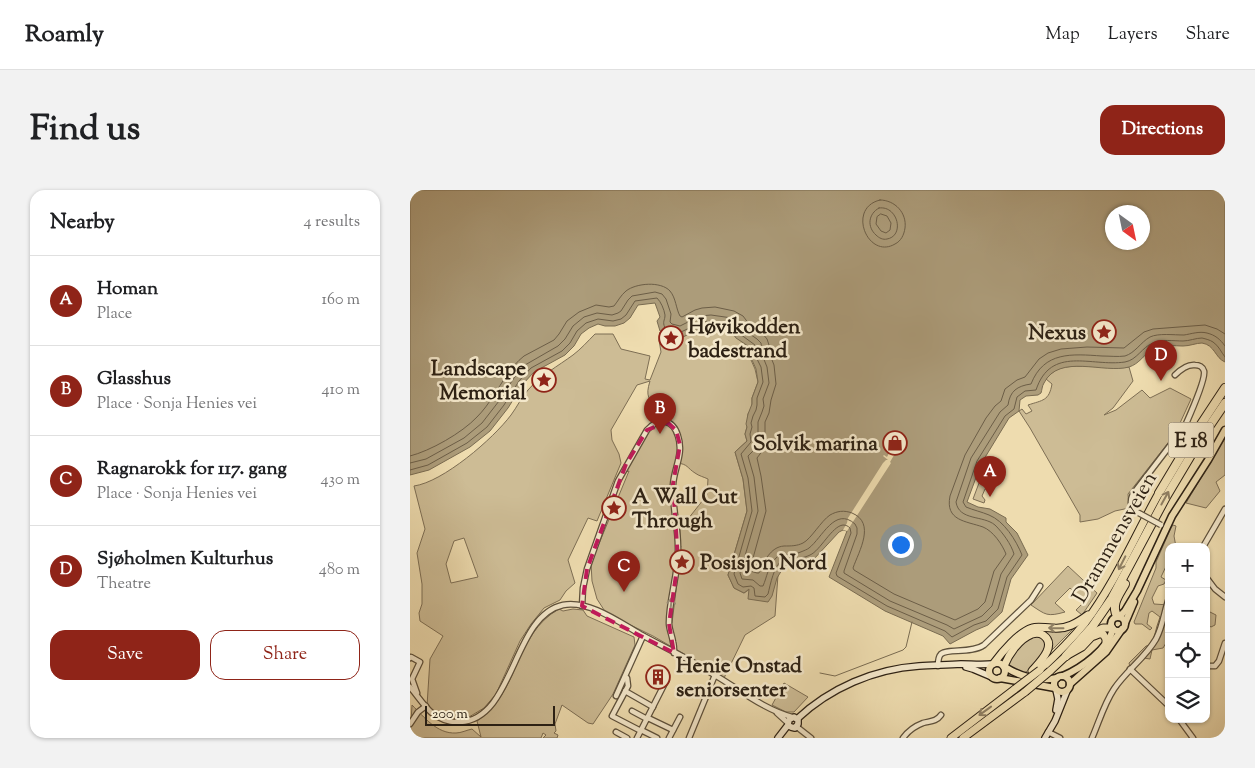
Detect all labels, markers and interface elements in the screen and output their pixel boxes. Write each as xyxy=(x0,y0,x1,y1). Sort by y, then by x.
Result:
text: Roamly xyxy=(25,18,104,52)
text: Map xyxy=(1045,22,1080,48)
text: Layers xyxy=(1108,22,1158,48)
text: Share xyxy=(1186,22,1230,48)
text: Find us xyxy=(30,105,140,156)
button: Directions xyxy=(1100,105,1225,155)
north arrow xyxy=(1105,205,1150,250)
text: Nearby xyxy=(50,208,115,238)
text: 4 results xyxy=(304,211,360,234)
text: Homan xyxy=(97,276,158,303)
text: A xyxy=(60,289,73,312)
text: 160 m xyxy=(322,289,360,312)
text: Place xyxy=(97,303,132,326)
place label: Høvikodden badestrand xyxy=(687,313,801,367)
place label: Nexus xyxy=(1028,319,1086,349)
place icon: Nexus xyxy=(1091,319,1117,345)
place icon: Høvikodden badestrand xyxy=(658,325,684,351)
pin: D xyxy=(1145,340,1177,381)
place label: Landscape Memorial xyxy=(431,355,526,409)
text: Glasshus xyxy=(97,366,171,393)
place icon: Landscape Memorial xyxy=(531,367,557,393)
text: B xyxy=(61,379,71,402)
text: 410 m xyxy=(322,379,360,402)
text: Place · Sonja Henies vei xyxy=(97,393,257,416)
pin: B xyxy=(644,393,676,434)
road number: E 18 xyxy=(1168,422,1214,458)
place label: Solvik marina xyxy=(753,430,878,460)
shop icon: Solvik marina xyxy=(882,430,908,456)
text: Ragnarokk for 117. gang xyxy=(97,456,287,483)
pin: A xyxy=(974,456,1006,497)
street label: Drammensveien xyxy=(1066,467,1166,609)
text: C xyxy=(60,469,72,492)
text: 430 m xyxy=(321,469,360,492)
text: Place · Sonja Henies vei xyxy=(97,483,257,506)
place label: A Wall Cut Through xyxy=(632,483,738,537)
one-way arrow xyxy=(1160,491,1170,506)
place icon: A Wall Cut Through xyxy=(601,495,627,521)
your location xyxy=(888,532,914,558)
map controls xyxy=(1165,543,1210,723)
button: + xyxy=(1165,543,1210,588)
text: Sjøholmen Kulturhus xyxy=(97,546,273,573)
place icon: Posisjon Nord xyxy=(669,549,695,575)
place label: Posisjon Nord xyxy=(700,549,827,579)
pin: C xyxy=(608,551,640,592)
one-way arrow xyxy=(1117,555,1127,570)
text: D xyxy=(60,559,72,582)
text: 480 m xyxy=(319,559,360,582)
text: Theatre xyxy=(97,573,151,596)
button: − xyxy=(1165,588,1210,633)
one-way arrow xyxy=(666,597,676,613)
one-way arrow xyxy=(1048,623,1064,633)
button: Save xyxy=(50,630,200,680)
button: Share xyxy=(210,630,360,680)
button: locate xyxy=(1165,633,1210,678)
place label: Henie Onstad seniorsenter xyxy=(676,652,802,706)
building icon: Henie Onstad seniorsenter xyxy=(645,664,671,690)
button: layers xyxy=(1165,678,1210,723)
scale bar xyxy=(425,703,555,726)
text: 200 m xyxy=(432,705,468,725)
one-way arrow xyxy=(979,706,992,717)

